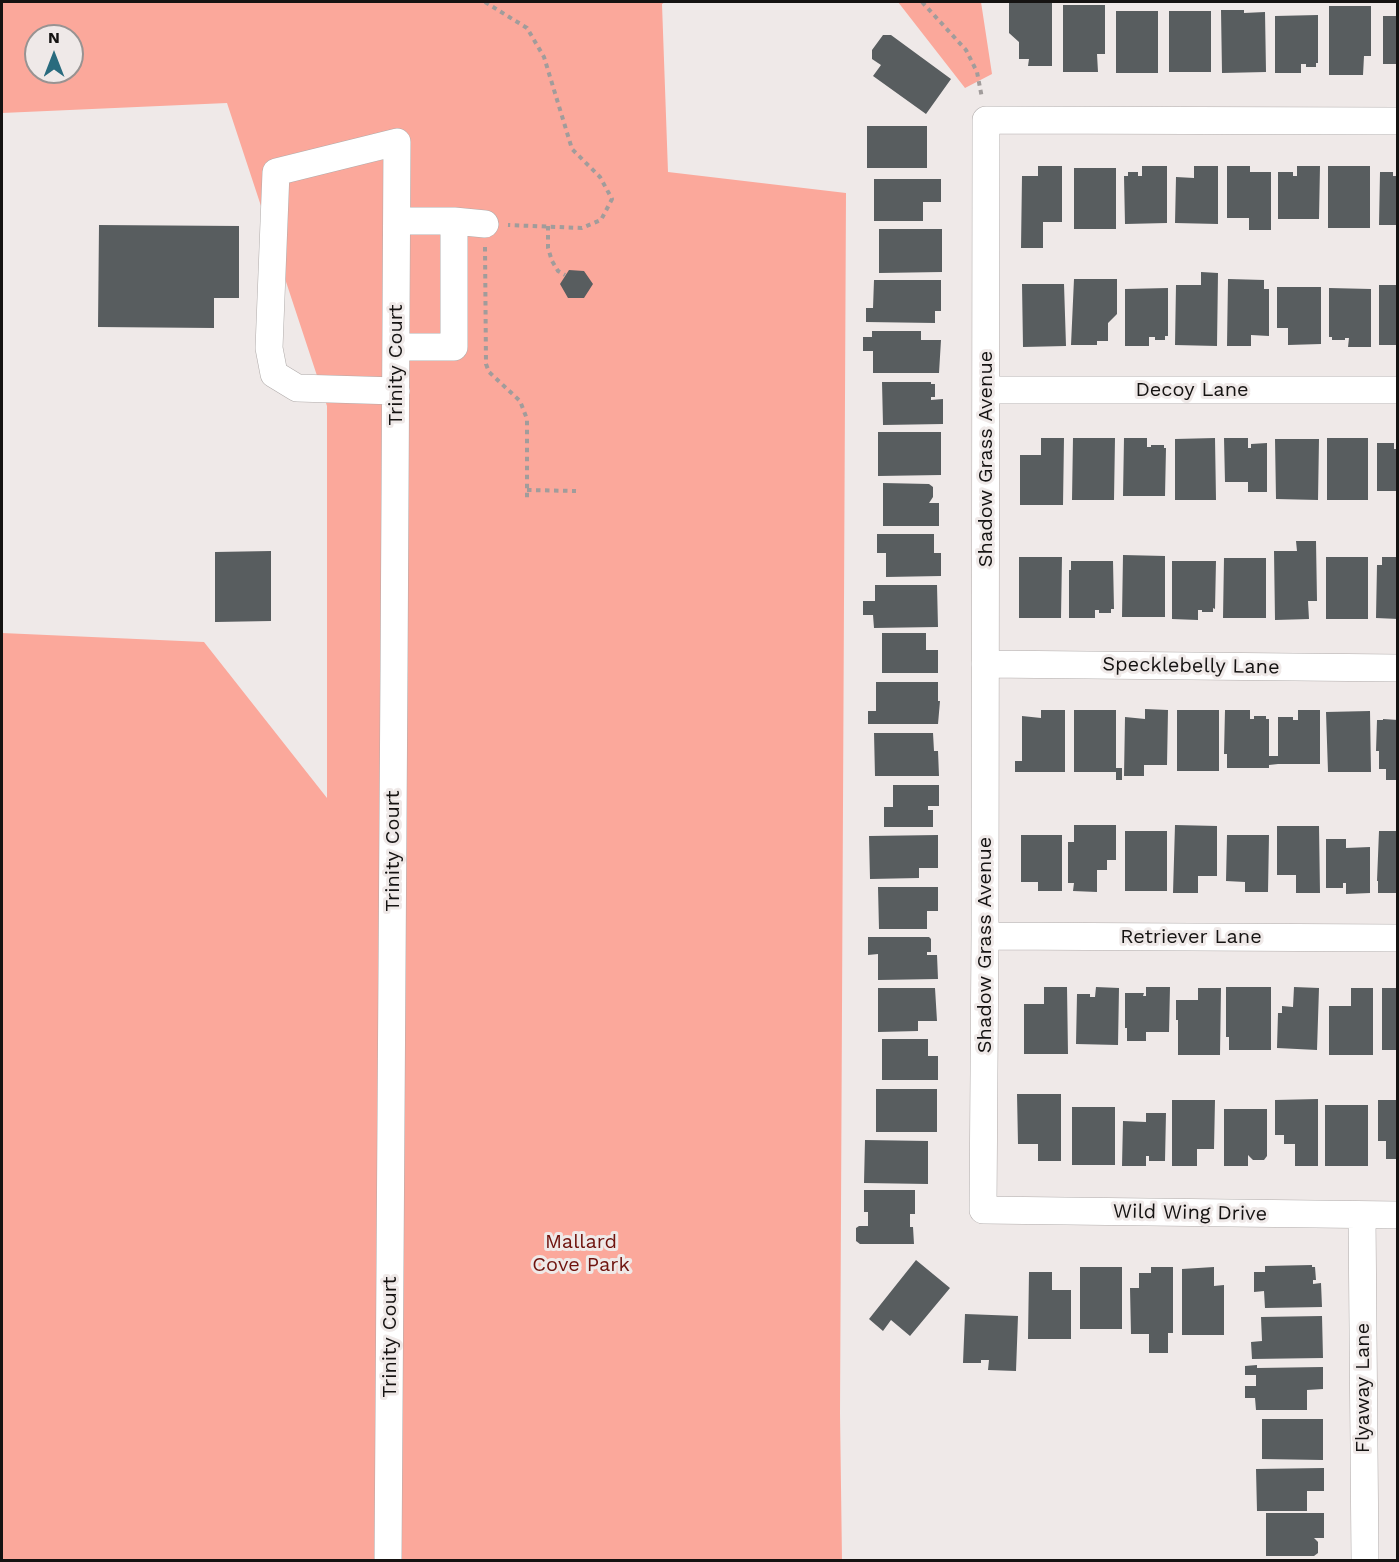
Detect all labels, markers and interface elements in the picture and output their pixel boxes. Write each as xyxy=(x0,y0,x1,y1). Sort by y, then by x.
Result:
north arrow xyxy=(24,24,84,84)
text: N xyxy=(48,28,60,47)
street label: Trinity Court xyxy=(384,304,408,426)
street label: Shadow Grass Avenue xyxy=(974,351,998,567)
street label: Decoy Lane xyxy=(1135,378,1249,402)
street label: Specklebelly Lane xyxy=(1102,652,1280,680)
street label: Trinity Court xyxy=(381,790,405,912)
street label: Shadow Grass Avenue xyxy=(973,837,997,1053)
street label: Retriever Lane xyxy=(1120,925,1262,949)
street label: Wild Wing Drive xyxy=(1113,1200,1267,1226)
park label: Mallard Cove Park xyxy=(532,1230,630,1277)
street label: Trinity Court xyxy=(378,1276,402,1398)
street label: Flyaway Lane xyxy=(1351,1323,1375,1453)

